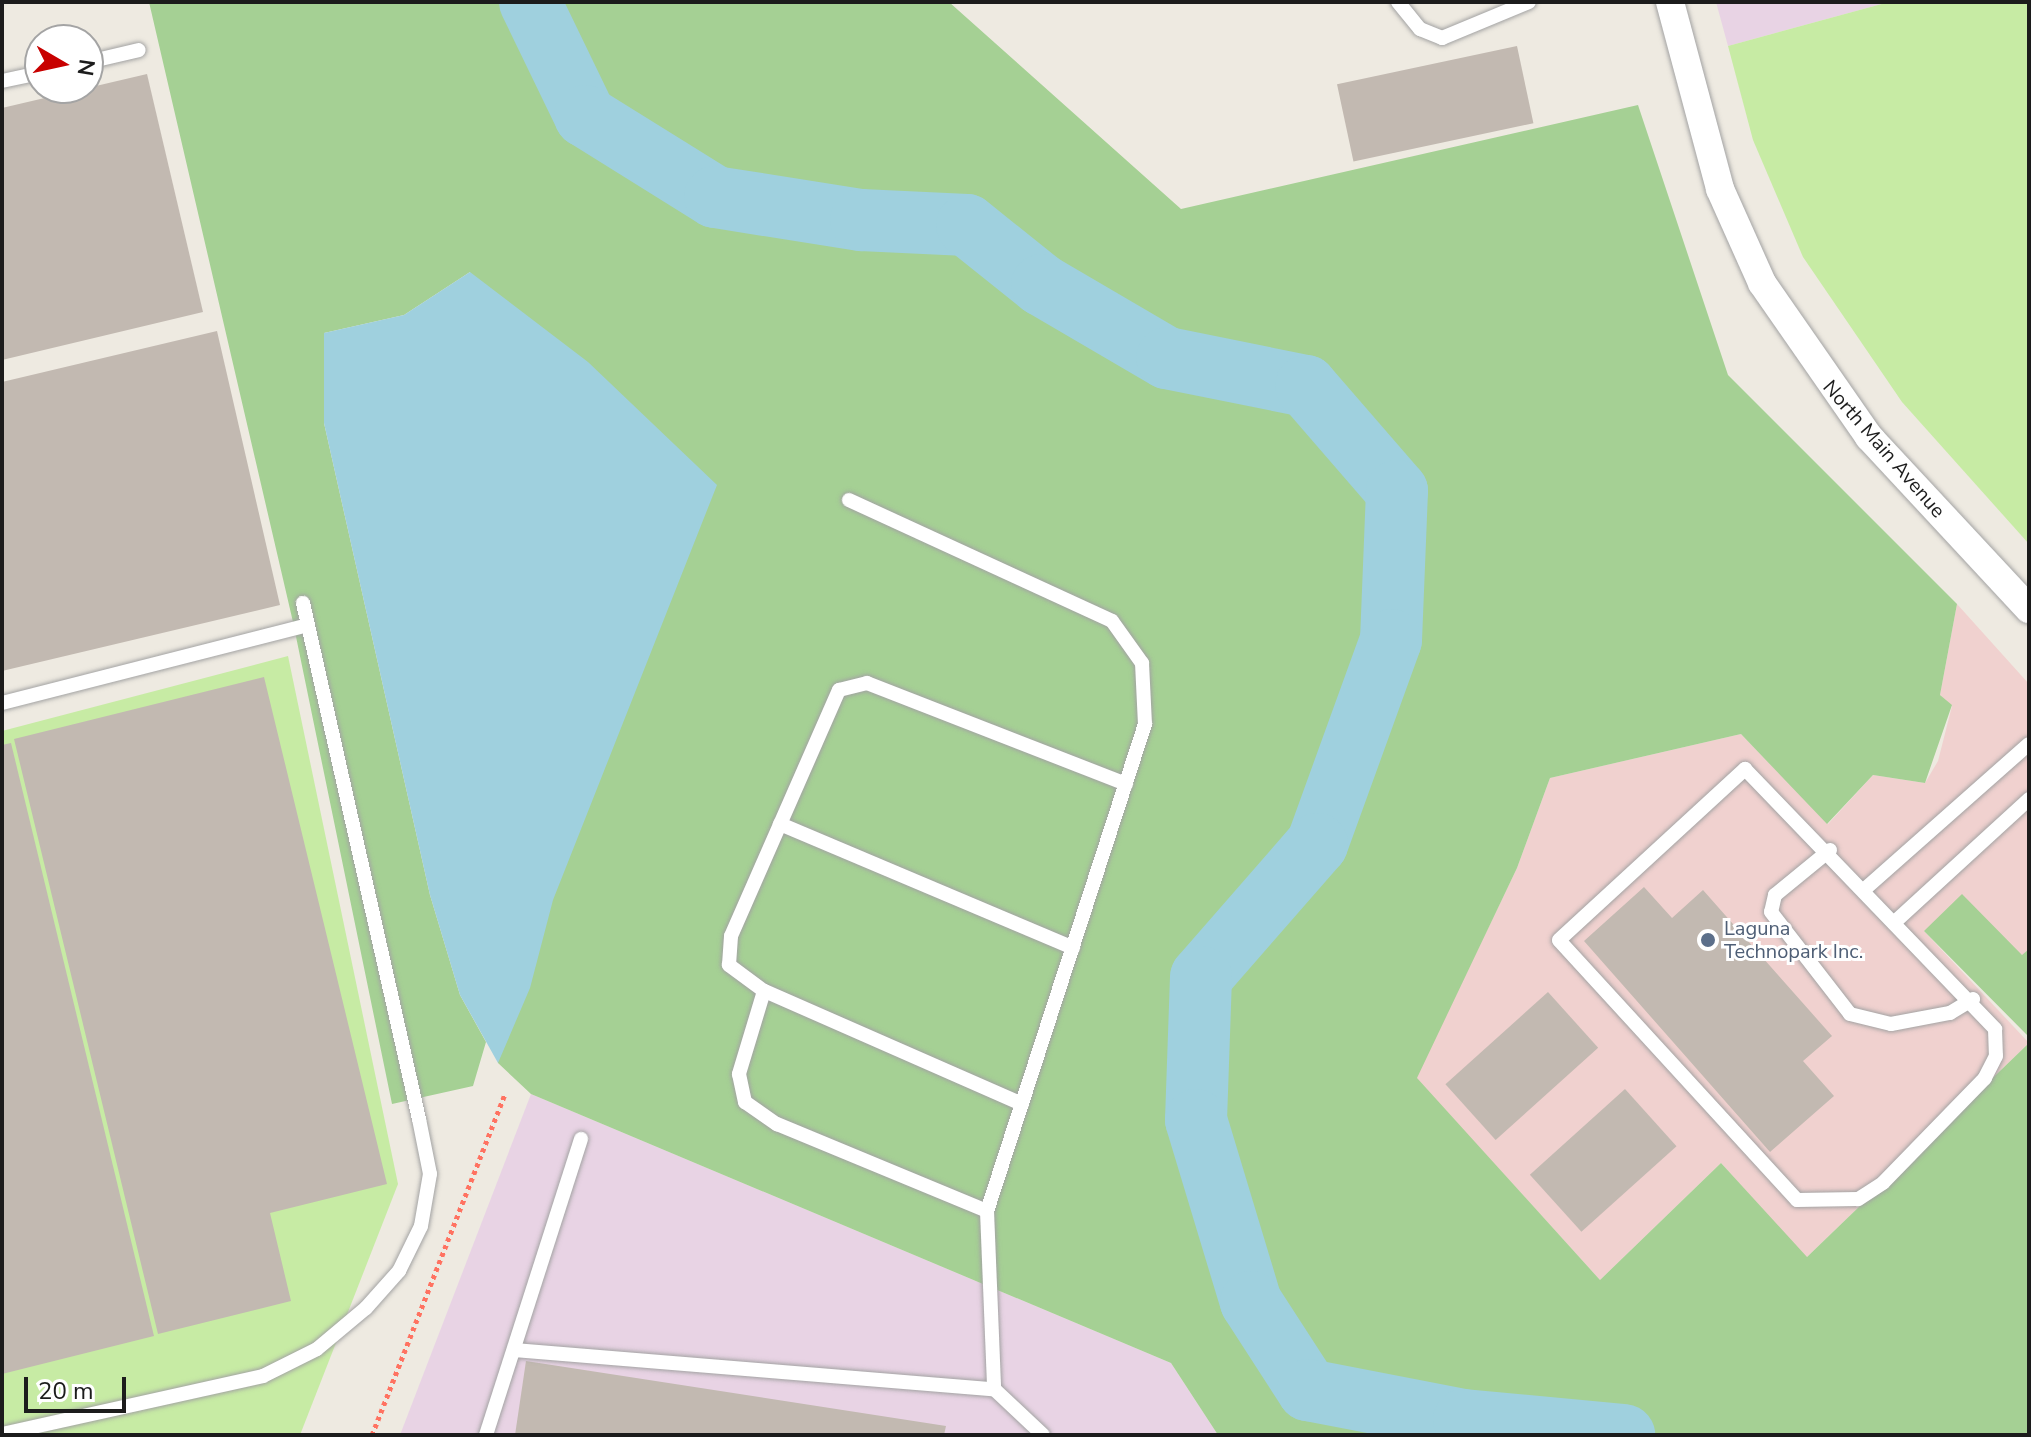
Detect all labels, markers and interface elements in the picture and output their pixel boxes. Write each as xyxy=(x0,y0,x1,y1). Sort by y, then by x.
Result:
north arrow xyxy=(24,24,104,104)
text: N xyxy=(70,57,102,78)
street label: North Main Avenue xyxy=(1818,375,1950,523)
place label: Laguna Technopark Inc. xyxy=(1724,916,1863,963)
marker: Laguna Technopark Inc. xyxy=(1699,931,1717,949)
scale bar xyxy=(28,1361,130,1411)
text: 20 m xyxy=(38,1375,94,1407)

